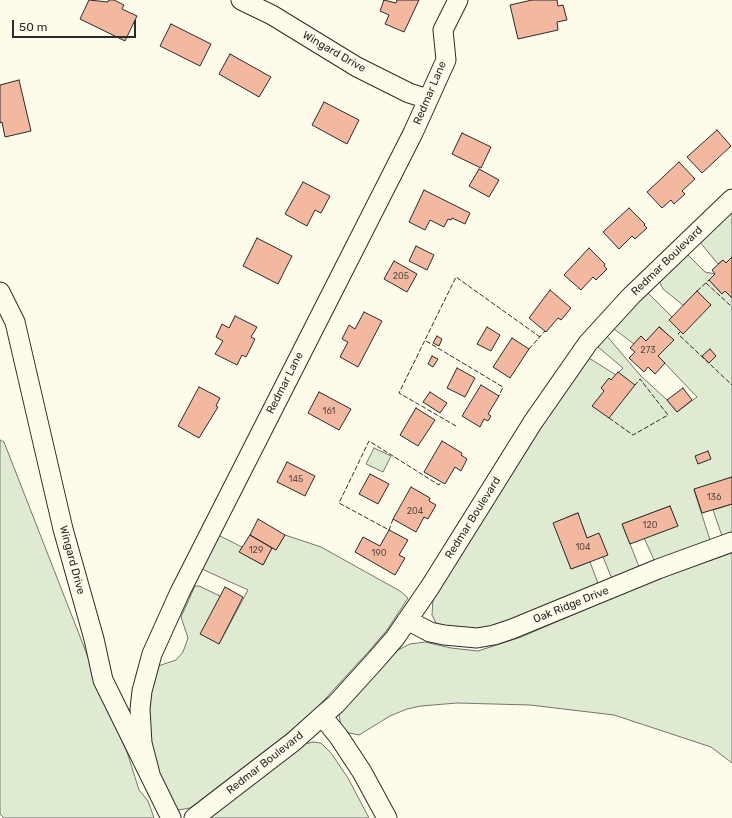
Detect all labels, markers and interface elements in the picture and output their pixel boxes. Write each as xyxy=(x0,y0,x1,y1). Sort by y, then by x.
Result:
scale bar xyxy=(14,12,138,38)
text: 50 m xyxy=(19,20,47,34)
street label: Wingard Drive xyxy=(300,29,368,75)
street label: Redmar Lane xyxy=(411,59,449,127)
street label: Redmar Boulevard xyxy=(629,224,705,298)
house number: 205 xyxy=(393,271,409,281)
house number: 273 xyxy=(640,345,656,355)
street label: Redmar Lane xyxy=(264,350,306,416)
house number: 161 xyxy=(323,406,335,416)
house number: 145 xyxy=(289,474,303,484)
street label: Redmar Boulevard xyxy=(442,475,504,561)
house number: 136 xyxy=(707,492,721,502)
house number: 204 xyxy=(407,506,423,516)
house number: 120 xyxy=(643,520,657,530)
street label: Wingard Drive xyxy=(56,524,88,596)
house number: 104 xyxy=(575,542,591,552)
house number: 129 xyxy=(249,545,263,555)
house number: 190 xyxy=(372,548,386,558)
street label: Oak Ridge Drive xyxy=(531,584,611,626)
street label: Redmar Boulevard xyxy=(224,729,306,797)

